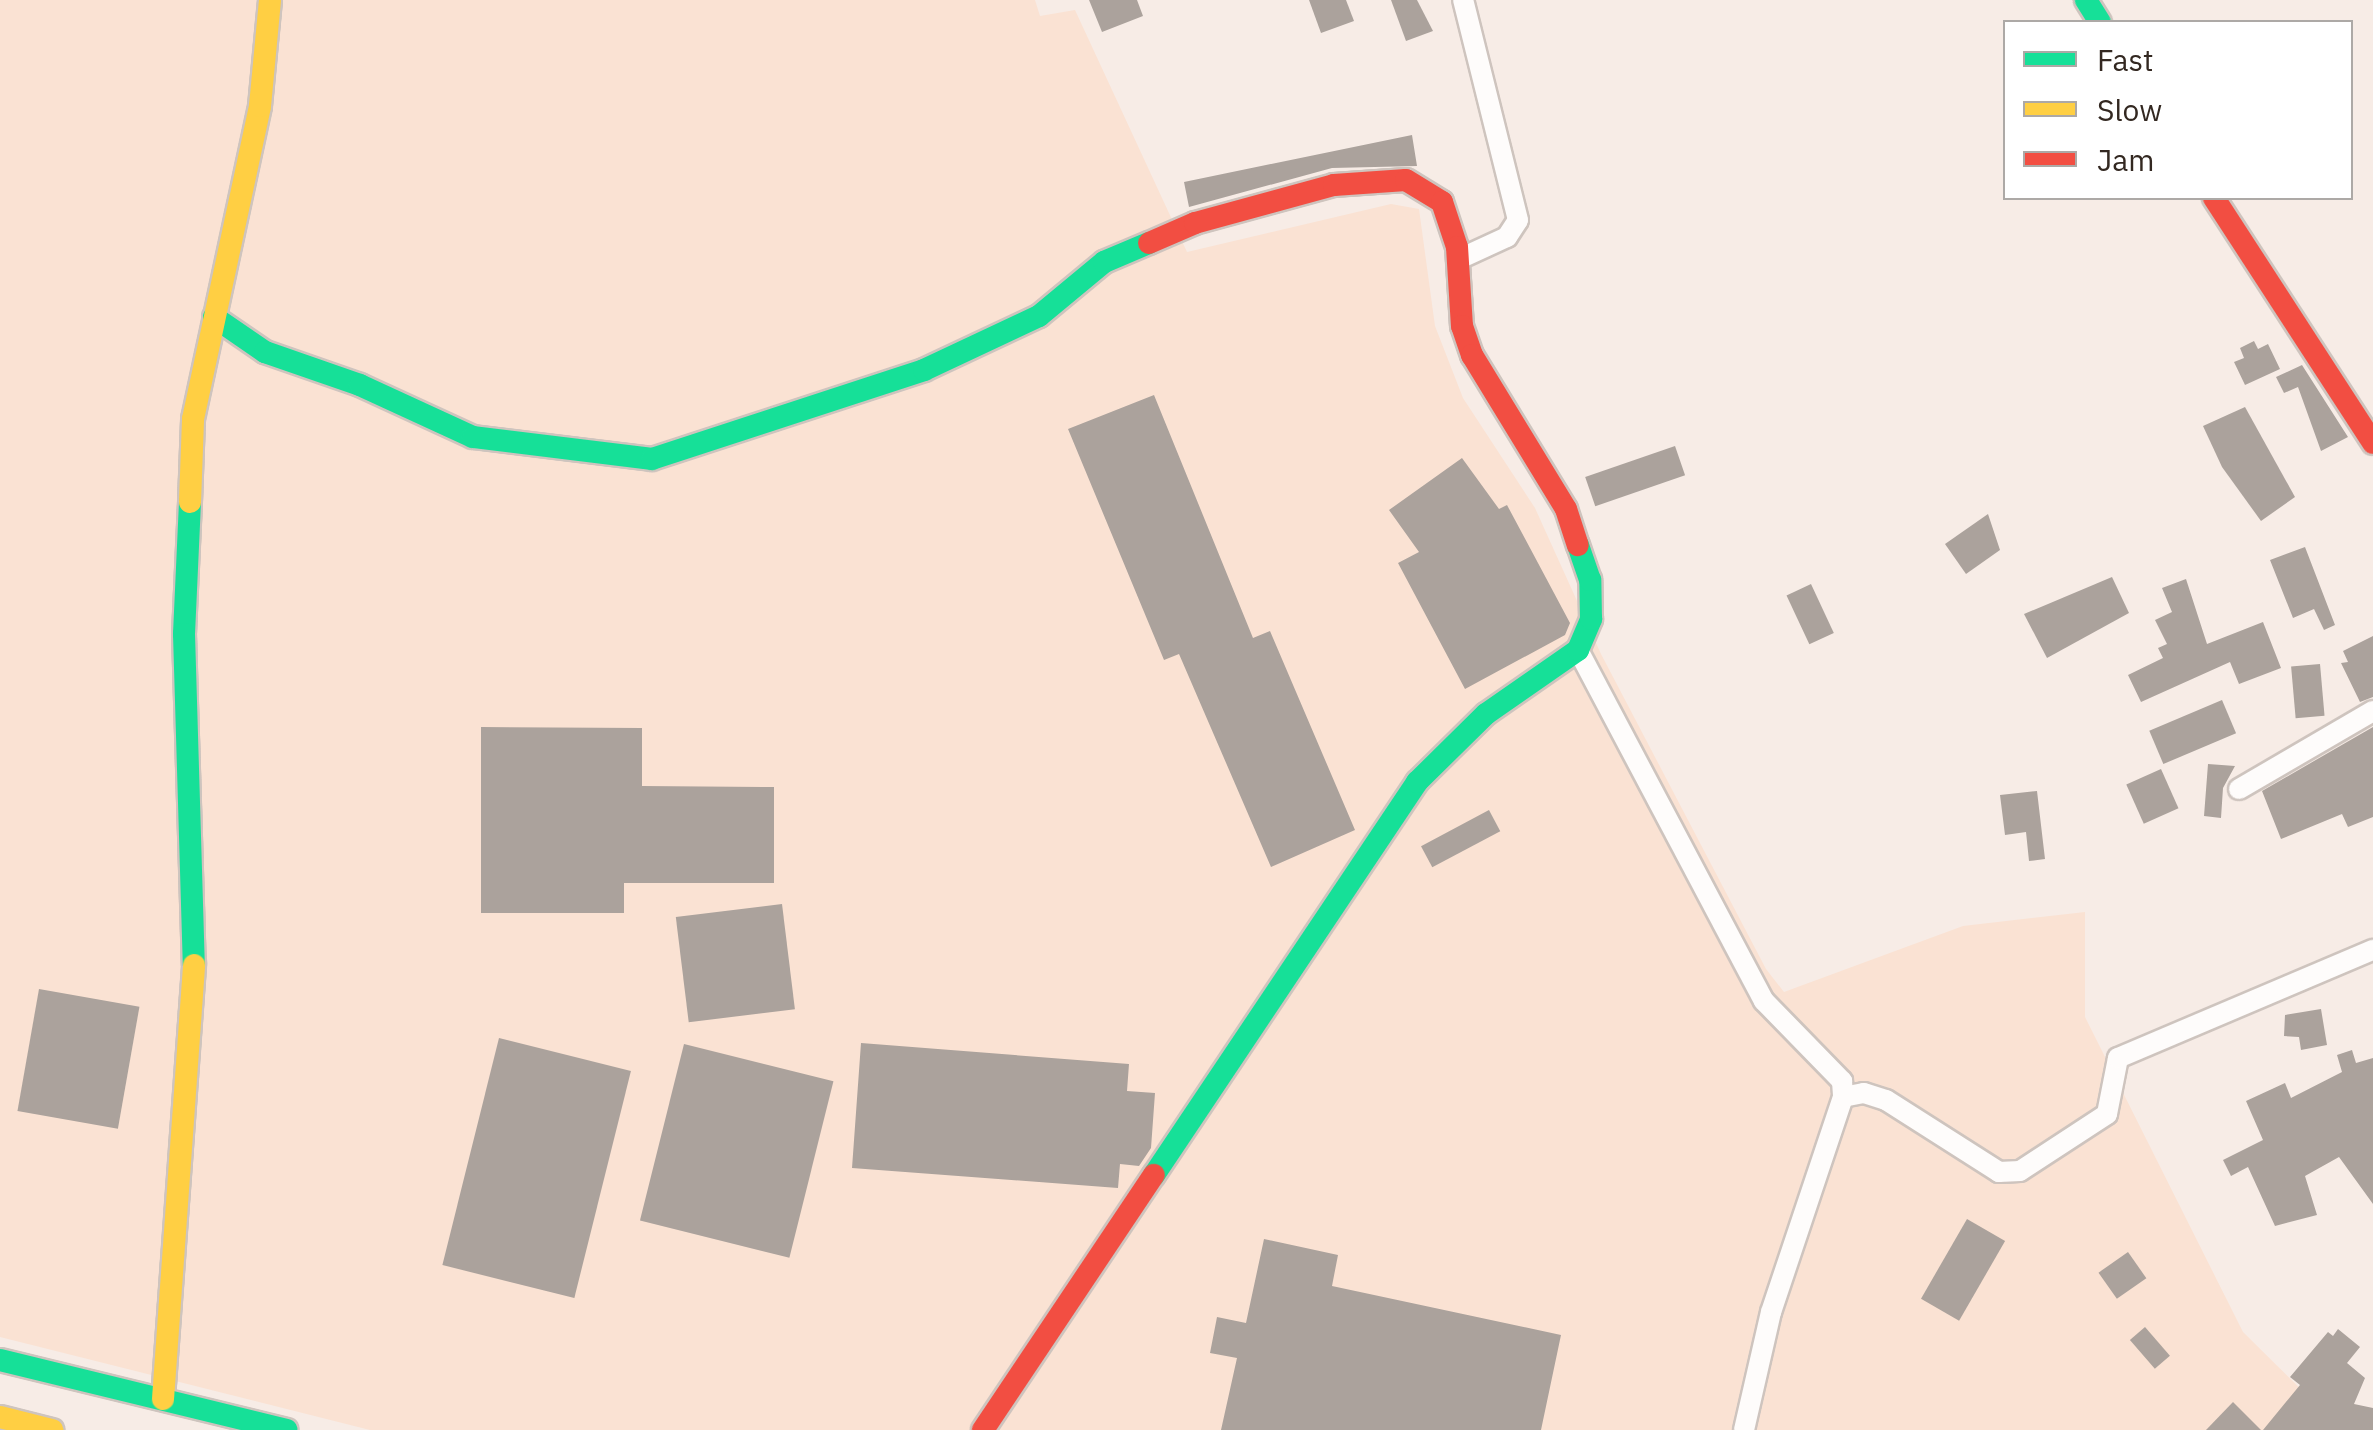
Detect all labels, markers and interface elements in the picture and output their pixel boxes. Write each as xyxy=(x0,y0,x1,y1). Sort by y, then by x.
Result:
legend xyxy=(2003,20,2353,200)
text: Fast xyxy=(2097,40,2154,79)
text: Slow xyxy=(2097,90,2162,129)
text: Jam xyxy=(2097,140,2155,179)

